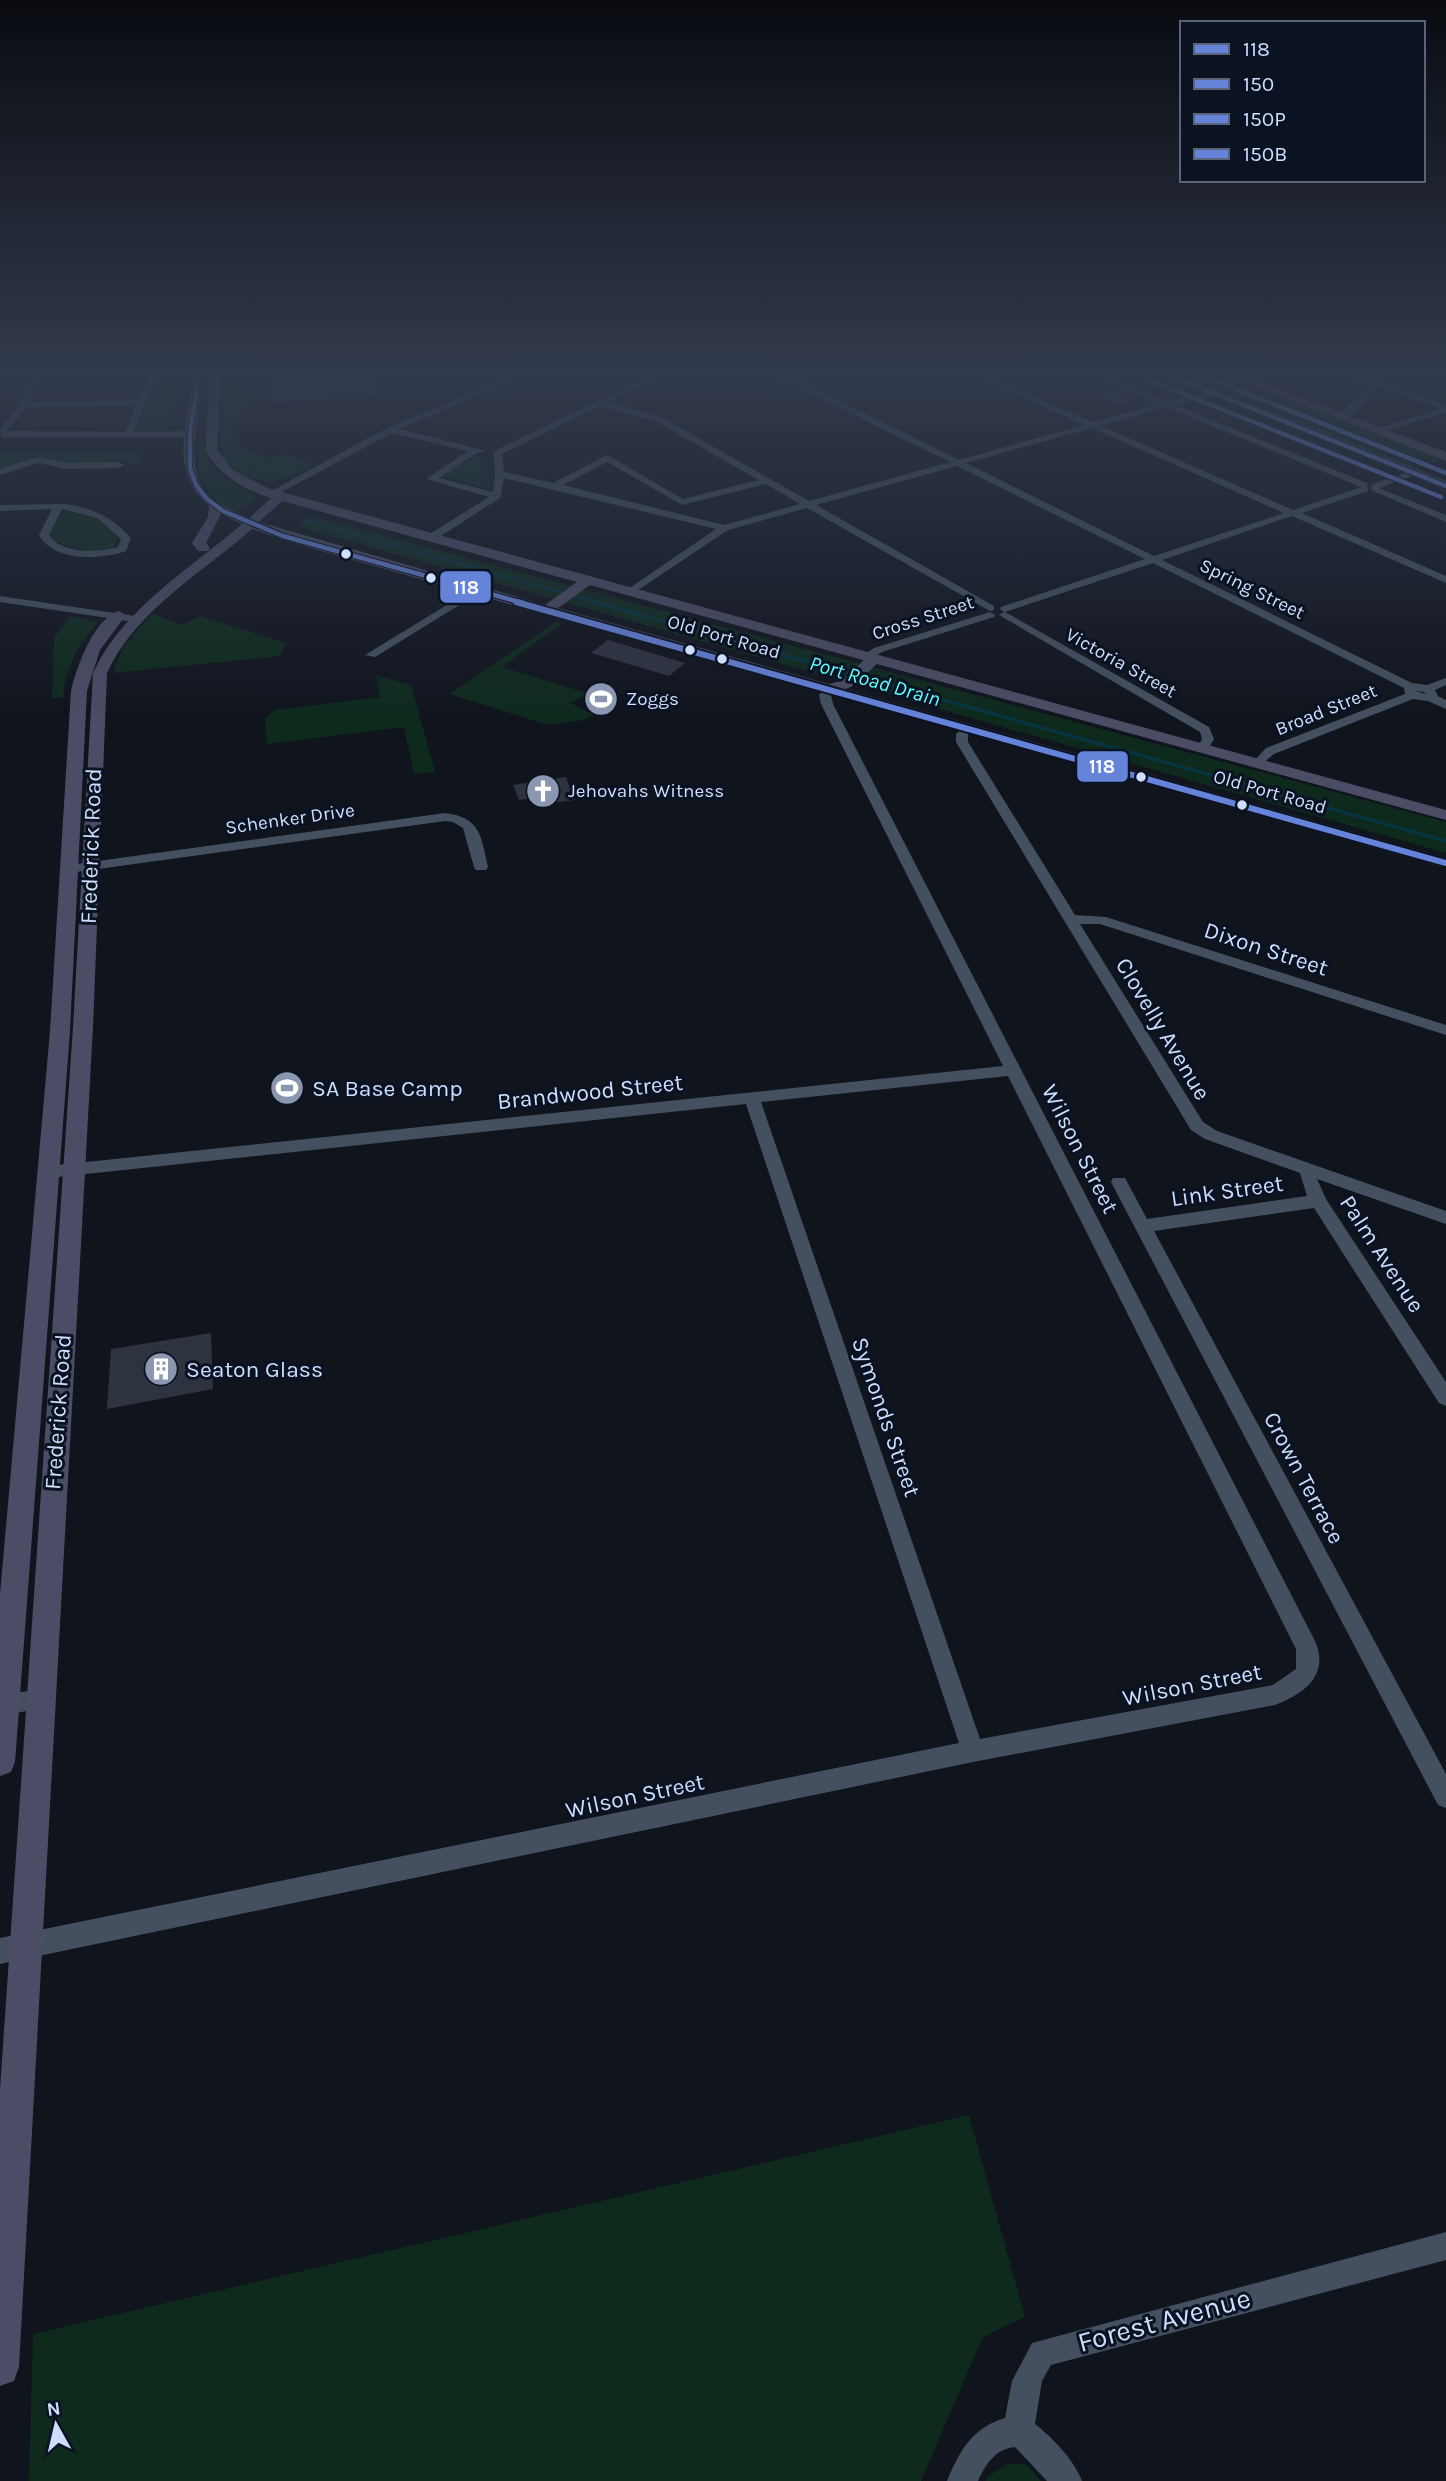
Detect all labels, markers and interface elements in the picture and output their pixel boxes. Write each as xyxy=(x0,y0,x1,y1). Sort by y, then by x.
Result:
legend xyxy=(1180,21,1425,182)
text: 118 xyxy=(1243,37,1270,61)
text: 150 xyxy=(1243,72,1274,96)
text: 150P xyxy=(1243,107,1286,131)
text: 150B xyxy=(1243,142,1287,166)
unlabelled marker xyxy=(339,547,353,561)
street label: Spring Street xyxy=(1196,554,1308,624)
line badge: 118 xyxy=(439,570,492,604)
unlabelled marker xyxy=(424,571,438,585)
text: 118 xyxy=(453,577,479,599)
street label: Cross Street xyxy=(869,591,977,645)
street label: Old Port Road xyxy=(665,610,783,664)
street label: Victoria Street xyxy=(1062,623,1180,703)
unlabelled marker xyxy=(683,643,697,657)
water label: Port Road Drain xyxy=(807,651,943,711)
unlabelled marker xyxy=(715,652,729,666)
sports icon: Zoggs xyxy=(582,680,620,718)
street label: Broad Street xyxy=(1272,680,1380,740)
place label: Zoggs xyxy=(626,688,679,710)
line badge: 118 xyxy=(1076,750,1129,783)
text: 118 xyxy=(1089,756,1115,778)
street label: Old Port Road xyxy=(1211,765,1329,819)
street label: Frederick Road xyxy=(75,768,107,924)
unlabelled marker xyxy=(1134,770,1148,784)
church icon: Jehovahs Witness xyxy=(524,772,562,810)
place label: Jehovahs Witness xyxy=(568,780,724,802)
unlabelled marker xyxy=(1235,798,1249,812)
street label: Schenker Drive xyxy=(224,799,356,839)
street label: Dixon Street xyxy=(1201,916,1332,982)
street label: Clovelly Avenue xyxy=(1110,953,1216,1105)
sports icon: SA Base Camp xyxy=(268,1069,306,1107)
street label: Brandwood Street xyxy=(496,1069,685,1115)
place label: SA Base Camp xyxy=(312,1075,463,1102)
street label: Wilson Street xyxy=(1036,1080,1124,1218)
street label: Link Street xyxy=(1169,1170,1285,1212)
street label: Palm Avenue xyxy=(1334,1190,1430,1318)
street label: Frederick Road xyxy=(39,1333,77,1491)
street label: Symonds Street xyxy=(846,1334,926,1501)
building icon: Seaton Glass xyxy=(142,1350,180,1388)
place label: Seaton Glass xyxy=(186,1356,323,1383)
street label: Crown Terrace xyxy=(1258,1407,1350,1549)
street label: Wilson Street xyxy=(1120,1658,1264,1712)
street label: Wilson Street xyxy=(563,1768,707,1824)
street label: Forest Avenue xyxy=(1074,2281,1254,2359)
north arrow xyxy=(21,2390,91,2460)
text: N xyxy=(45,2397,62,2421)

